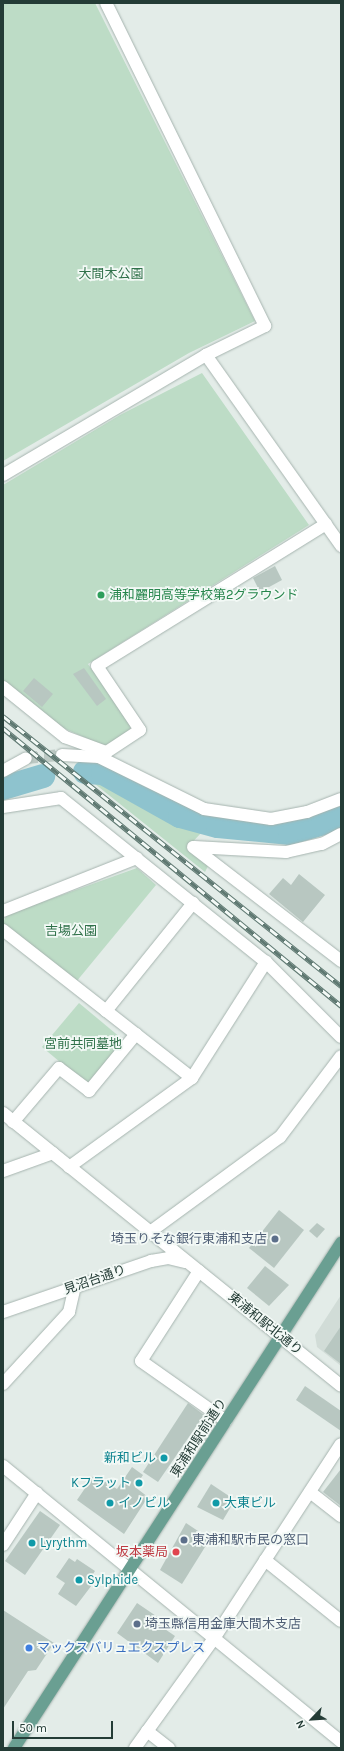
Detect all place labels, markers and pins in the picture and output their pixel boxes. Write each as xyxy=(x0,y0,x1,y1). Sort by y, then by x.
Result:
place label: 浦和麗明高等学校第2グラウンド xyxy=(109,587,299,603)
marker: 浦和麗明高等学校第2グラウンド xyxy=(96,590,106,600)
place label: 埼玉りそな銀行東浦和支店 xyxy=(111,1231,267,1247)
marker: 埼玉りそな銀行東浦和支店 xyxy=(270,1234,280,1244)
place label: 新和ビル xyxy=(104,1450,156,1466)
marker: 新和ビル xyxy=(159,1453,169,1463)
place label: Kフラット xyxy=(71,1475,131,1491)
marker: Kフラット xyxy=(134,1478,144,1488)
place label: イノビル xyxy=(118,1495,170,1511)
place label: 大東ビル xyxy=(224,1495,276,1511)
marker: イノビル xyxy=(105,1498,115,1508)
marker: 大東ビル xyxy=(211,1498,221,1508)
place label: 東浦和駅市民の窓口 xyxy=(192,1532,309,1548)
place label: Lyrythm xyxy=(40,1535,87,1551)
marker: 東浦和駅市民の窓口 xyxy=(179,1535,189,1545)
marker: Lyrythm xyxy=(27,1538,37,1548)
place label: 坂本薬局 xyxy=(116,1544,168,1560)
marker: 坂本薬局 xyxy=(171,1547,181,1557)
place label: Sylphide xyxy=(87,1572,138,1588)
marker: Sylphide xyxy=(74,1575,84,1585)
place label: 埼玉縣信用金庫大間木支店 xyxy=(145,1616,301,1632)
marker: 埼玉縣信用金庫大間木支店 xyxy=(132,1619,142,1629)
place label: マックスバリュエクスプレス xyxy=(37,1640,206,1656)
marker: マックスバリュエクスプレス xyxy=(24,1643,34,1653)

